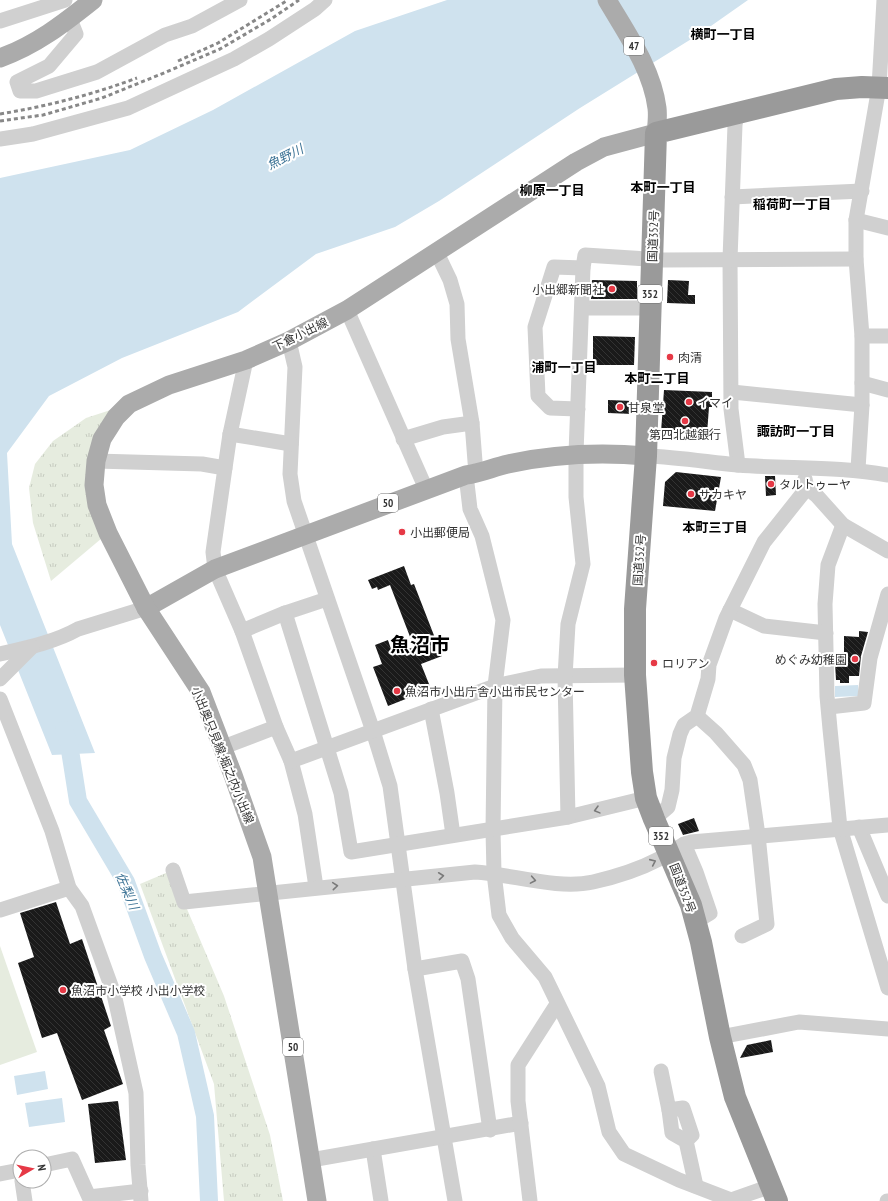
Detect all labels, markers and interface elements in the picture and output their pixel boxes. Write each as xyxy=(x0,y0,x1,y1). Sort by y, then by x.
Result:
district label: 横町一丁目 xyxy=(690,26,756,43)
road number: 47 xyxy=(624,37,644,55)
water label: 魚野川 xyxy=(264,140,308,173)
district label: 本町一丁目 xyxy=(630,179,696,196)
district label: 柳原一丁目 xyxy=(519,182,585,199)
district label: 稲荷町一丁目 xyxy=(753,196,831,213)
street label: 国道352号 xyxy=(645,210,661,262)
place label: 小出郷新聞社 xyxy=(532,282,604,297)
marker: 小出郷新聞社 xyxy=(607,284,617,294)
road number: 352 xyxy=(638,285,662,303)
street label: 下倉小出線 xyxy=(270,314,330,354)
place label: 肉清 xyxy=(678,350,702,365)
marker: 肉清 xyxy=(665,352,675,362)
district label: 浦町一丁目 xyxy=(531,359,597,376)
district label: 本町二丁目 xyxy=(624,370,690,387)
place label: イマイ xyxy=(697,395,733,410)
marker: イマイ xyxy=(684,397,694,407)
place label: 甘泉堂 xyxy=(628,400,664,415)
marker: 甘泉堂 xyxy=(615,402,625,412)
marker: 第四北越銀行 xyxy=(680,416,690,426)
district label: 諏訪町一丁目 xyxy=(757,423,835,440)
place label: 第四北越銀行 xyxy=(649,427,721,442)
place label: タルトゥーヤ xyxy=(779,477,851,492)
marker: タルトゥーヤ xyxy=(766,479,776,489)
place label: サカキヤ xyxy=(699,487,747,502)
marker: サカキヤ xyxy=(686,489,696,499)
road number: 50 xyxy=(378,494,398,512)
district label: 本町三丁目 xyxy=(682,519,748,536)
place label: 小出郵便局 xyxy=(410,525,470,540)
marker: 小出郵便局 xyxy=(397,527,407,537)
street label: 国道352号 xyxy=(630,533,648,587)
district label: 魚沼市 xyxy=(390,632,450,658)
place label: めぐみ幼稚園 xyxy=(775,652,847,667)
marker: めぐみ幼稚園 xyxy=(850,654,860,664)
place label: ロリアン xyxy=(662,656,710,671)
marker: ロリアン xyxy=(649,658,659,668)
street label: 小出奥只見線;堀之内小出線 xyxy=(189,684,257,826)
place label: 魚沼市小出庁舎小出市民センター xyxy=(405,684,585,699)
marker: 魚沼市小出庁舎小出市民センター xyxy=(392,686,402,696)
one-way arrow xyxy=(594,806,601,814)
road number: 352 xyxy=(649,827,673,845)
one-way arrow xyxy=(649,858,656,866)
street label: 国道352号 xyxy=(667,861,699,915)
water label: 佐梨川 xyxy=(112,870,143,914)
one-way arrow xyxy=(438,871,444,880)
one-way arrow xyxy=(530,875,536,884)
one-way arrow xyxy=(332,881,338,890)
place label: 魚沼市小学校 小出小学校 xyxy=(71,983,206,998)
marker: 魚沼市小学校 小出小学校 xyxy=(58,985,68,995)
road number: 50 xyxy=(283,1038,303,1056)
north arrow xyxy=(12,1149,52,1189)
text: N xyxy=(34,1163,49,1172)

